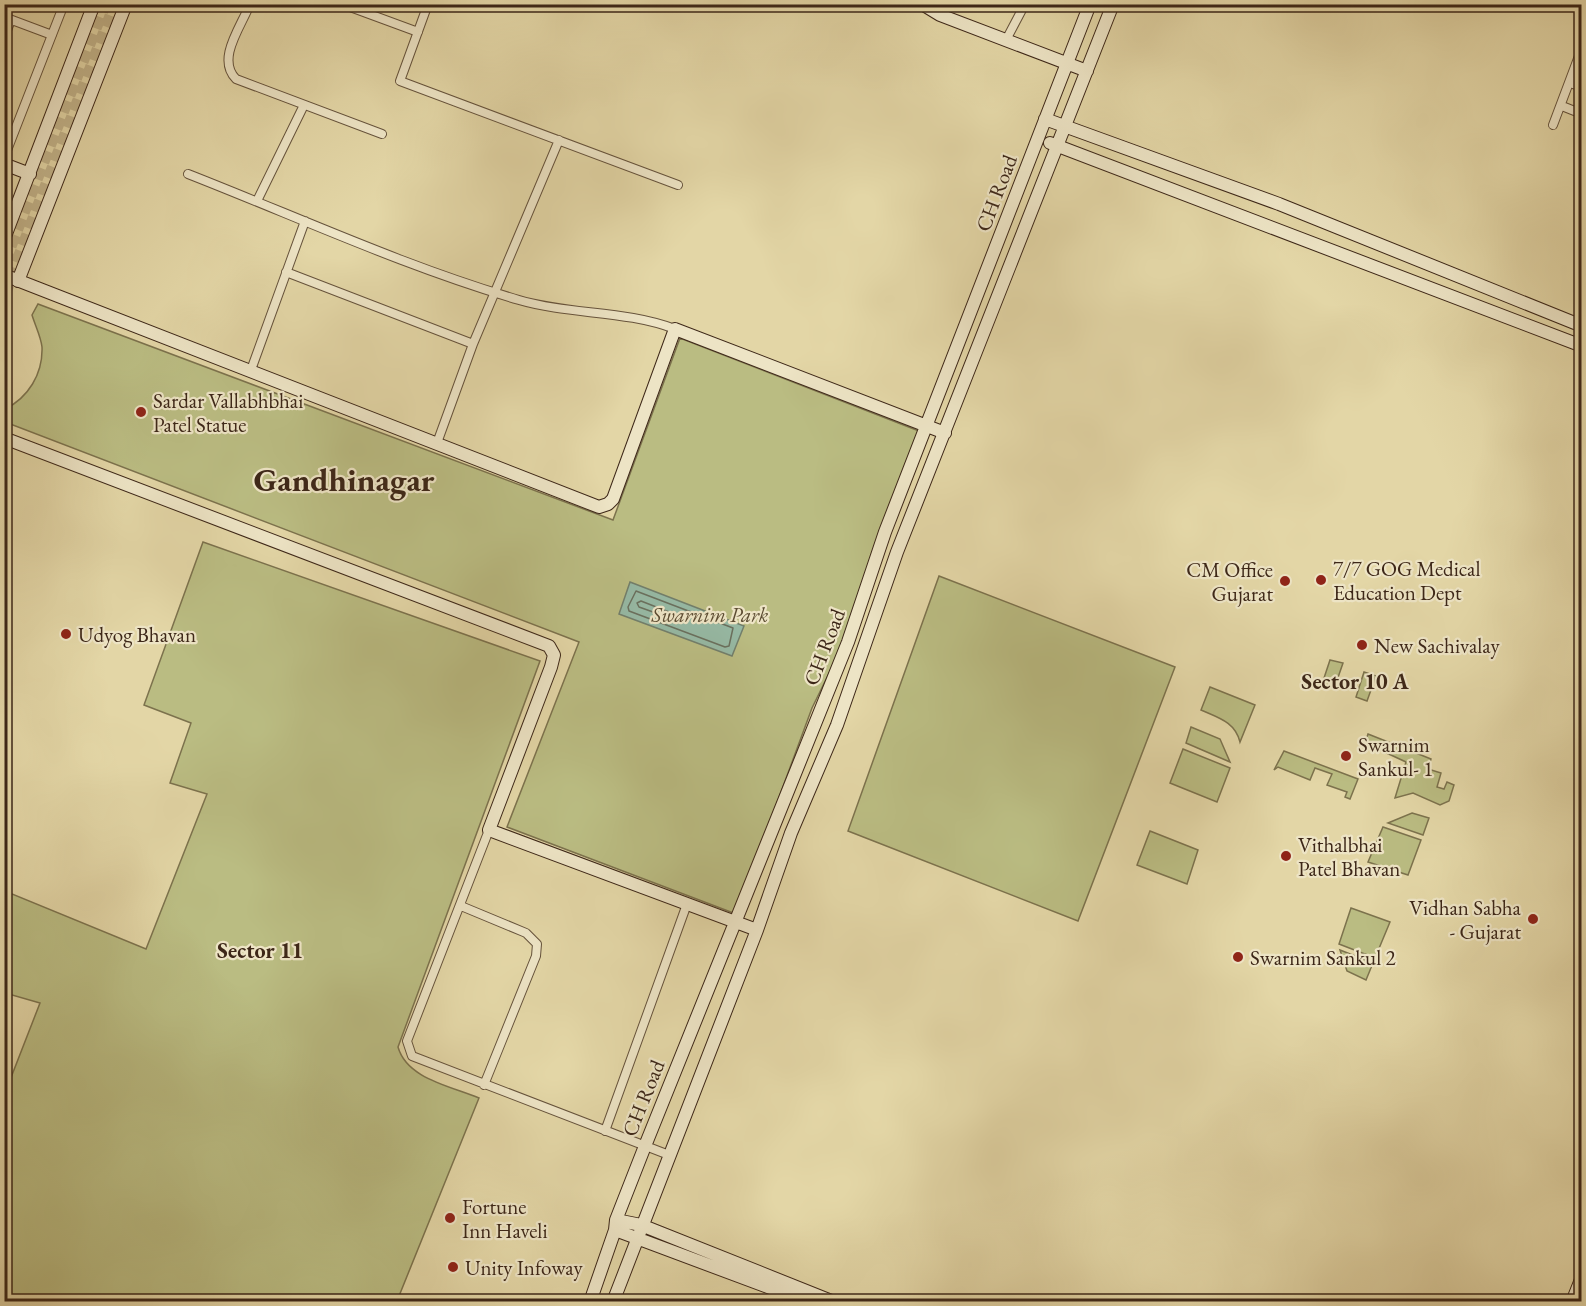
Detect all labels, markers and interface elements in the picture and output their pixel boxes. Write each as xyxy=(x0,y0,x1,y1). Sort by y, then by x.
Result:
street label: CH Road xyxy=(969,150,1023,235)
place label: Sardar Vallabhbhai Patel Statue xyxy=(153,387,303,438)
marker: Sardar Vallabhbhai Patel Statue xyxy=(134,405,148,419)
district label: Gandhinagar xyxy=(253,458,435,501)
place label: 7/7 GOG Medical Education Dept xyxy=(1333,555,1480,606)
place label: CM Office Gujarat xyxy=(1186,556,1273,607)
marker: 7/7 GOG Medical Education Dept xyxy=(1314,573,1328,587)
marker: CM Office Gujarat xyxy=(1278,574,1292,588)
park label: Swarnim Park xyxy=(651,601,769,628)
street label: CH Road xyxy=(797,604,851,689)
place label: Udyog Bhavan xyxy=(78,621,196,648)
marker: Udyog Bhavan xyxy=(59,627,73,641)
place label: New Sachivalay xyxy=(1374,632,1501,659)
marker: New Sachivalay xyxy=(1355,638,1369,652)
district label: Sector 10 A xyxy=(1301,667,1409,696)
place label: Swarnim Sankul- 1 xyxy=(1358,731,1433,782)
marker: Swarnim Sankul- 1 xyxy=(1339,749,1353,763)
place label: Vithalbhai Patel Bhavan xyxy=(1298,831,1400,882)
marker: Vithalbhai Patel Bhavan xyxy=(1279,849,1293,863)
place label: Vidhan Sabha - Gujarat xyxy=(1409,894,1522,945)
marker: Vidhan Sabha - Gujarat xyxy=(1526,912,1540,926)
district label: Sector 11 xyxy=(217,936,303,965)
place label: Swarnim Sankul 2 xyxy=(1250,944,1395,971)
marker: Swarnim Sankul 2 xyxy=(1231,950,1245,964)
street label: CH Road xyxy=(615,1055,671,1140)
place label: Fortune Inn Haveli xyxy=(462,1193,548,1244)
marker: Fortune Inn Haveli xyxy=(443,1211,457,1225)
place label: Unity Infoway xyxy=(465,1254,583,1281)
marker: Unity Infoway xyxy=(446,1260,460,1274)

